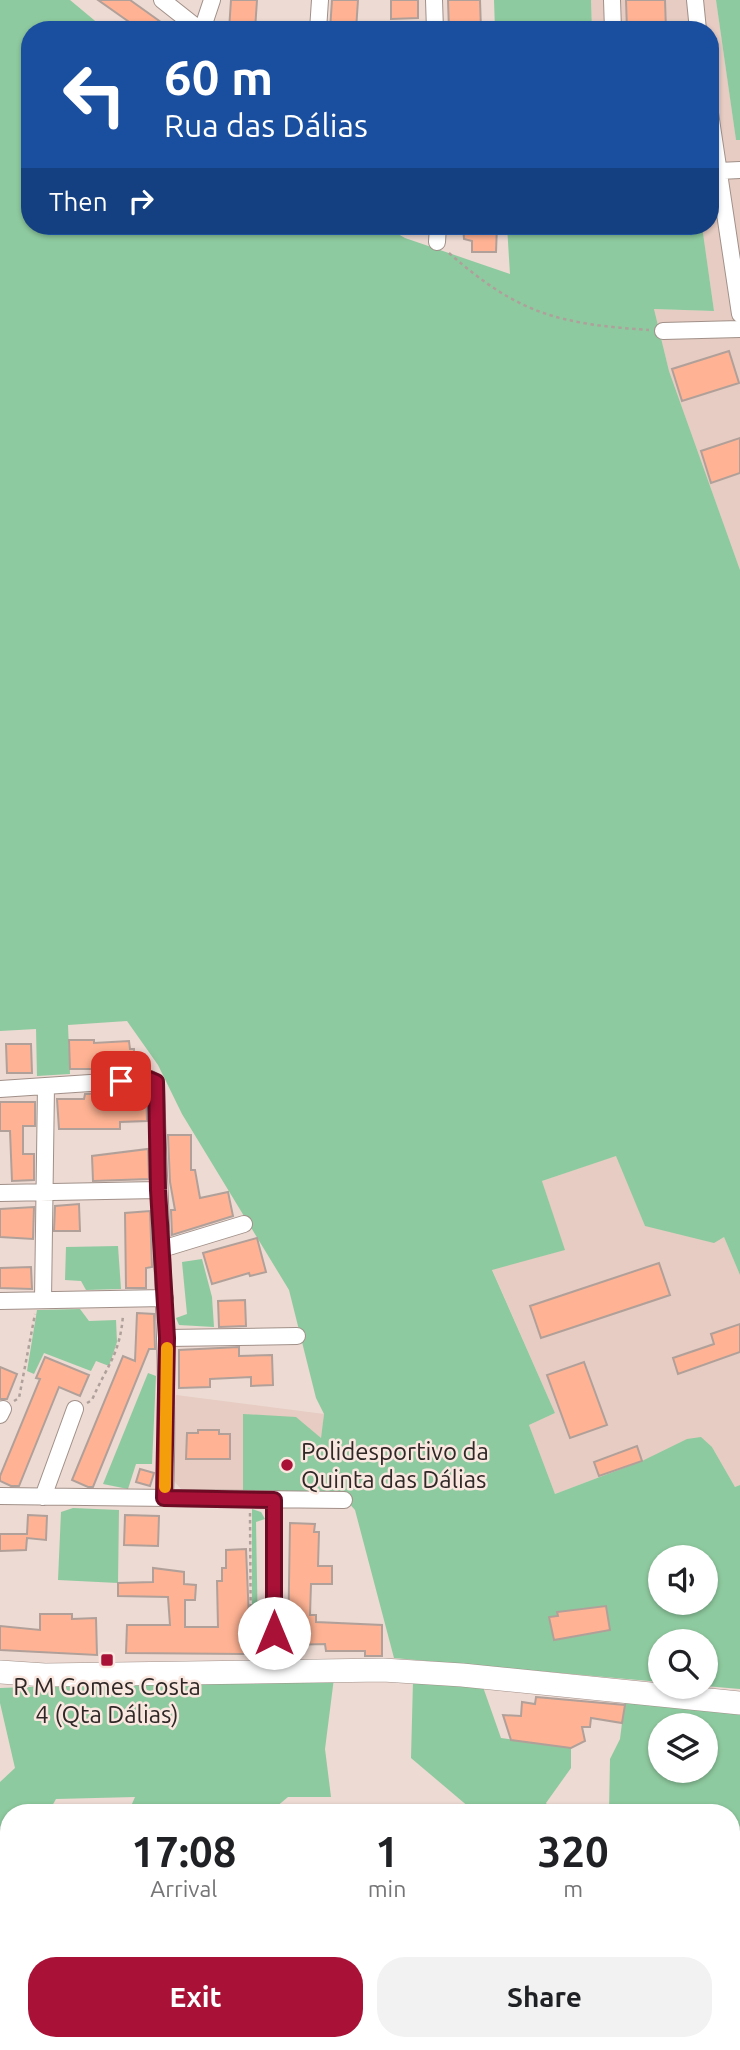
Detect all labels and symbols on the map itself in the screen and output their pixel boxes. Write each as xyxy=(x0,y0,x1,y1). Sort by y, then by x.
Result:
pin xyxy=(91,1051,151,1111)
place label: Polidesportivo da Quinta das Dálias xyxy=(301,1438,489,1493)
marker: Polidesportivo da Quinta das Dálias xyxy=(279,1457,295,1473)
position arrow xyxy=(237,1596,311,1670)
marker: R M Gomes Costa 4 (Qta Dálias) xyxy=(99,1652,115,1668)
place label: R M Gomes Costa 4 (Qta Dálias) xyxy=(13,1673,201,1728)

